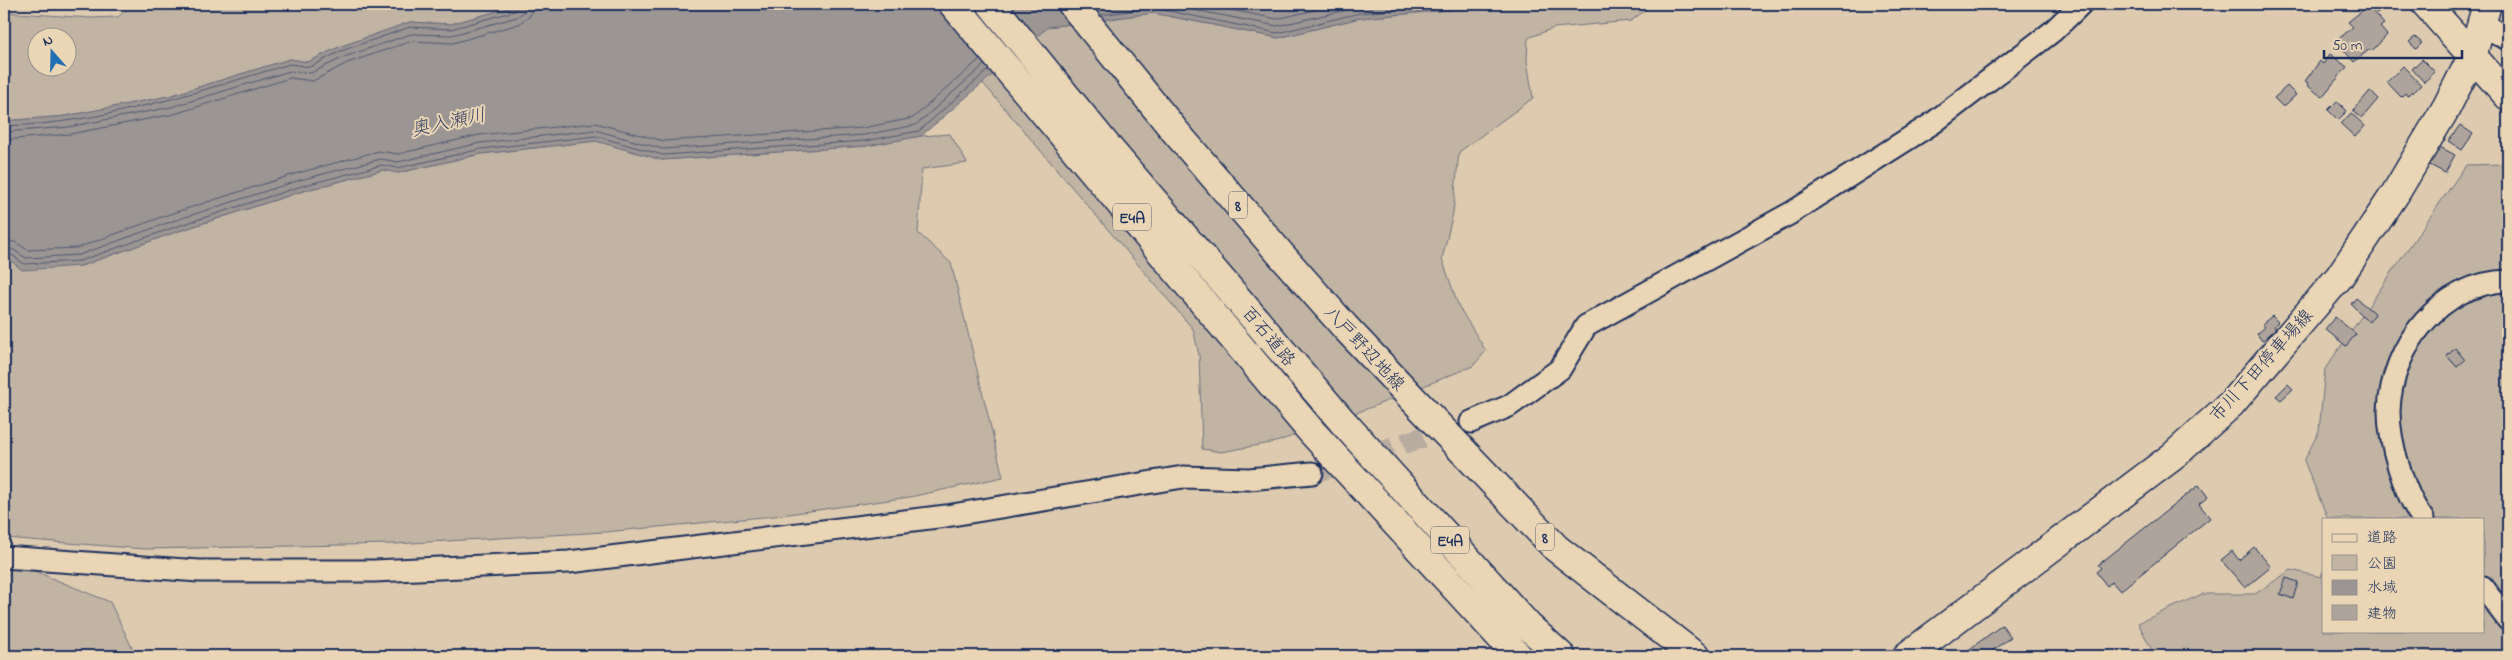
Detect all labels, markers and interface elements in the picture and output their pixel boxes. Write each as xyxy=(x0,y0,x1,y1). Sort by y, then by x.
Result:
north arrow xyxy=(28,28,78,78)
scale bar xyxy=(2324,28,2462,60)
text: N xyxy=(40,30,56,53)
text: 50 m xyxy=(2332,35,2363,57)
water label: 奥入瀬川 xyxy=(409,102,489,145)
road number: 8 xyxy=(1229,192,1247,218)
road number: E4A xyxy=(1113,203,1151,230)
street label: 百石道路 xyxy=(1234,301,1301,373)
street label: 八戸野辺地線 xyxy=(1317,301,1410,398)
street label: 市川下田停車場線 xyxy=(2205,304,2320,429)
legend xyxy=(2322,518,2484,632)
road number: 8 xyxy=(1536,524,1554,550)
road number: E4A xyxy=(1431,526,1469,554)
text: 道路 xyxy=(2367,527,2397,549)
text: 公園 xyxy=(2367,553,2397,575)
text: 水域 xyxy=(2367,577,2397,599)
text: 建物 xyxy=(2367,603,2397,625)

